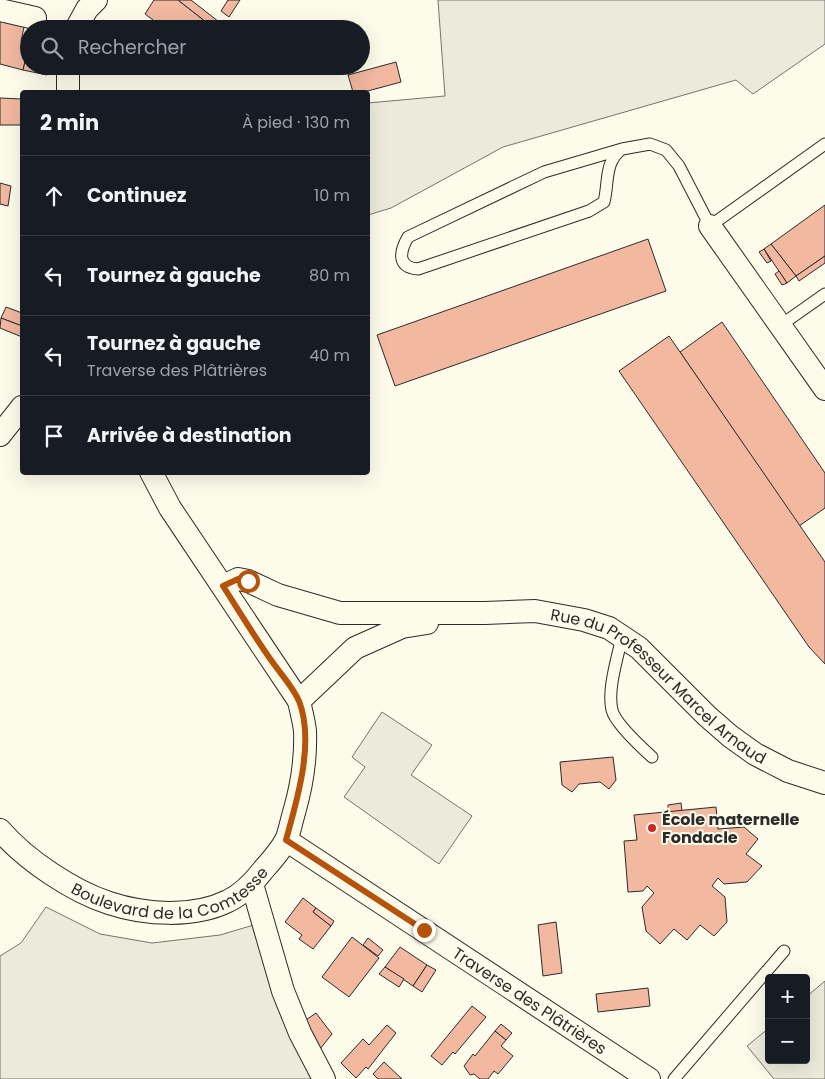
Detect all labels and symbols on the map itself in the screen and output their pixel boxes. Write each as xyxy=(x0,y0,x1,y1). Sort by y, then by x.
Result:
route start xyxy=(237,570,260,593)
street label: Rue du Professeur Marcel Arnaud xyxy=(549,603,770,770)
place label: École maternelle Fondacle xyxy=(662,808,800,849)
marker: École maternelle Fondacle xyxy=(646,822,658,834)
street label: Boulevard de la Comtesse xyxy=(67,862,274,925)
route end xyxy=(413,919,436,942)
street label: Traverse des Plâtrières xyxy=(448,942,611,1060)

